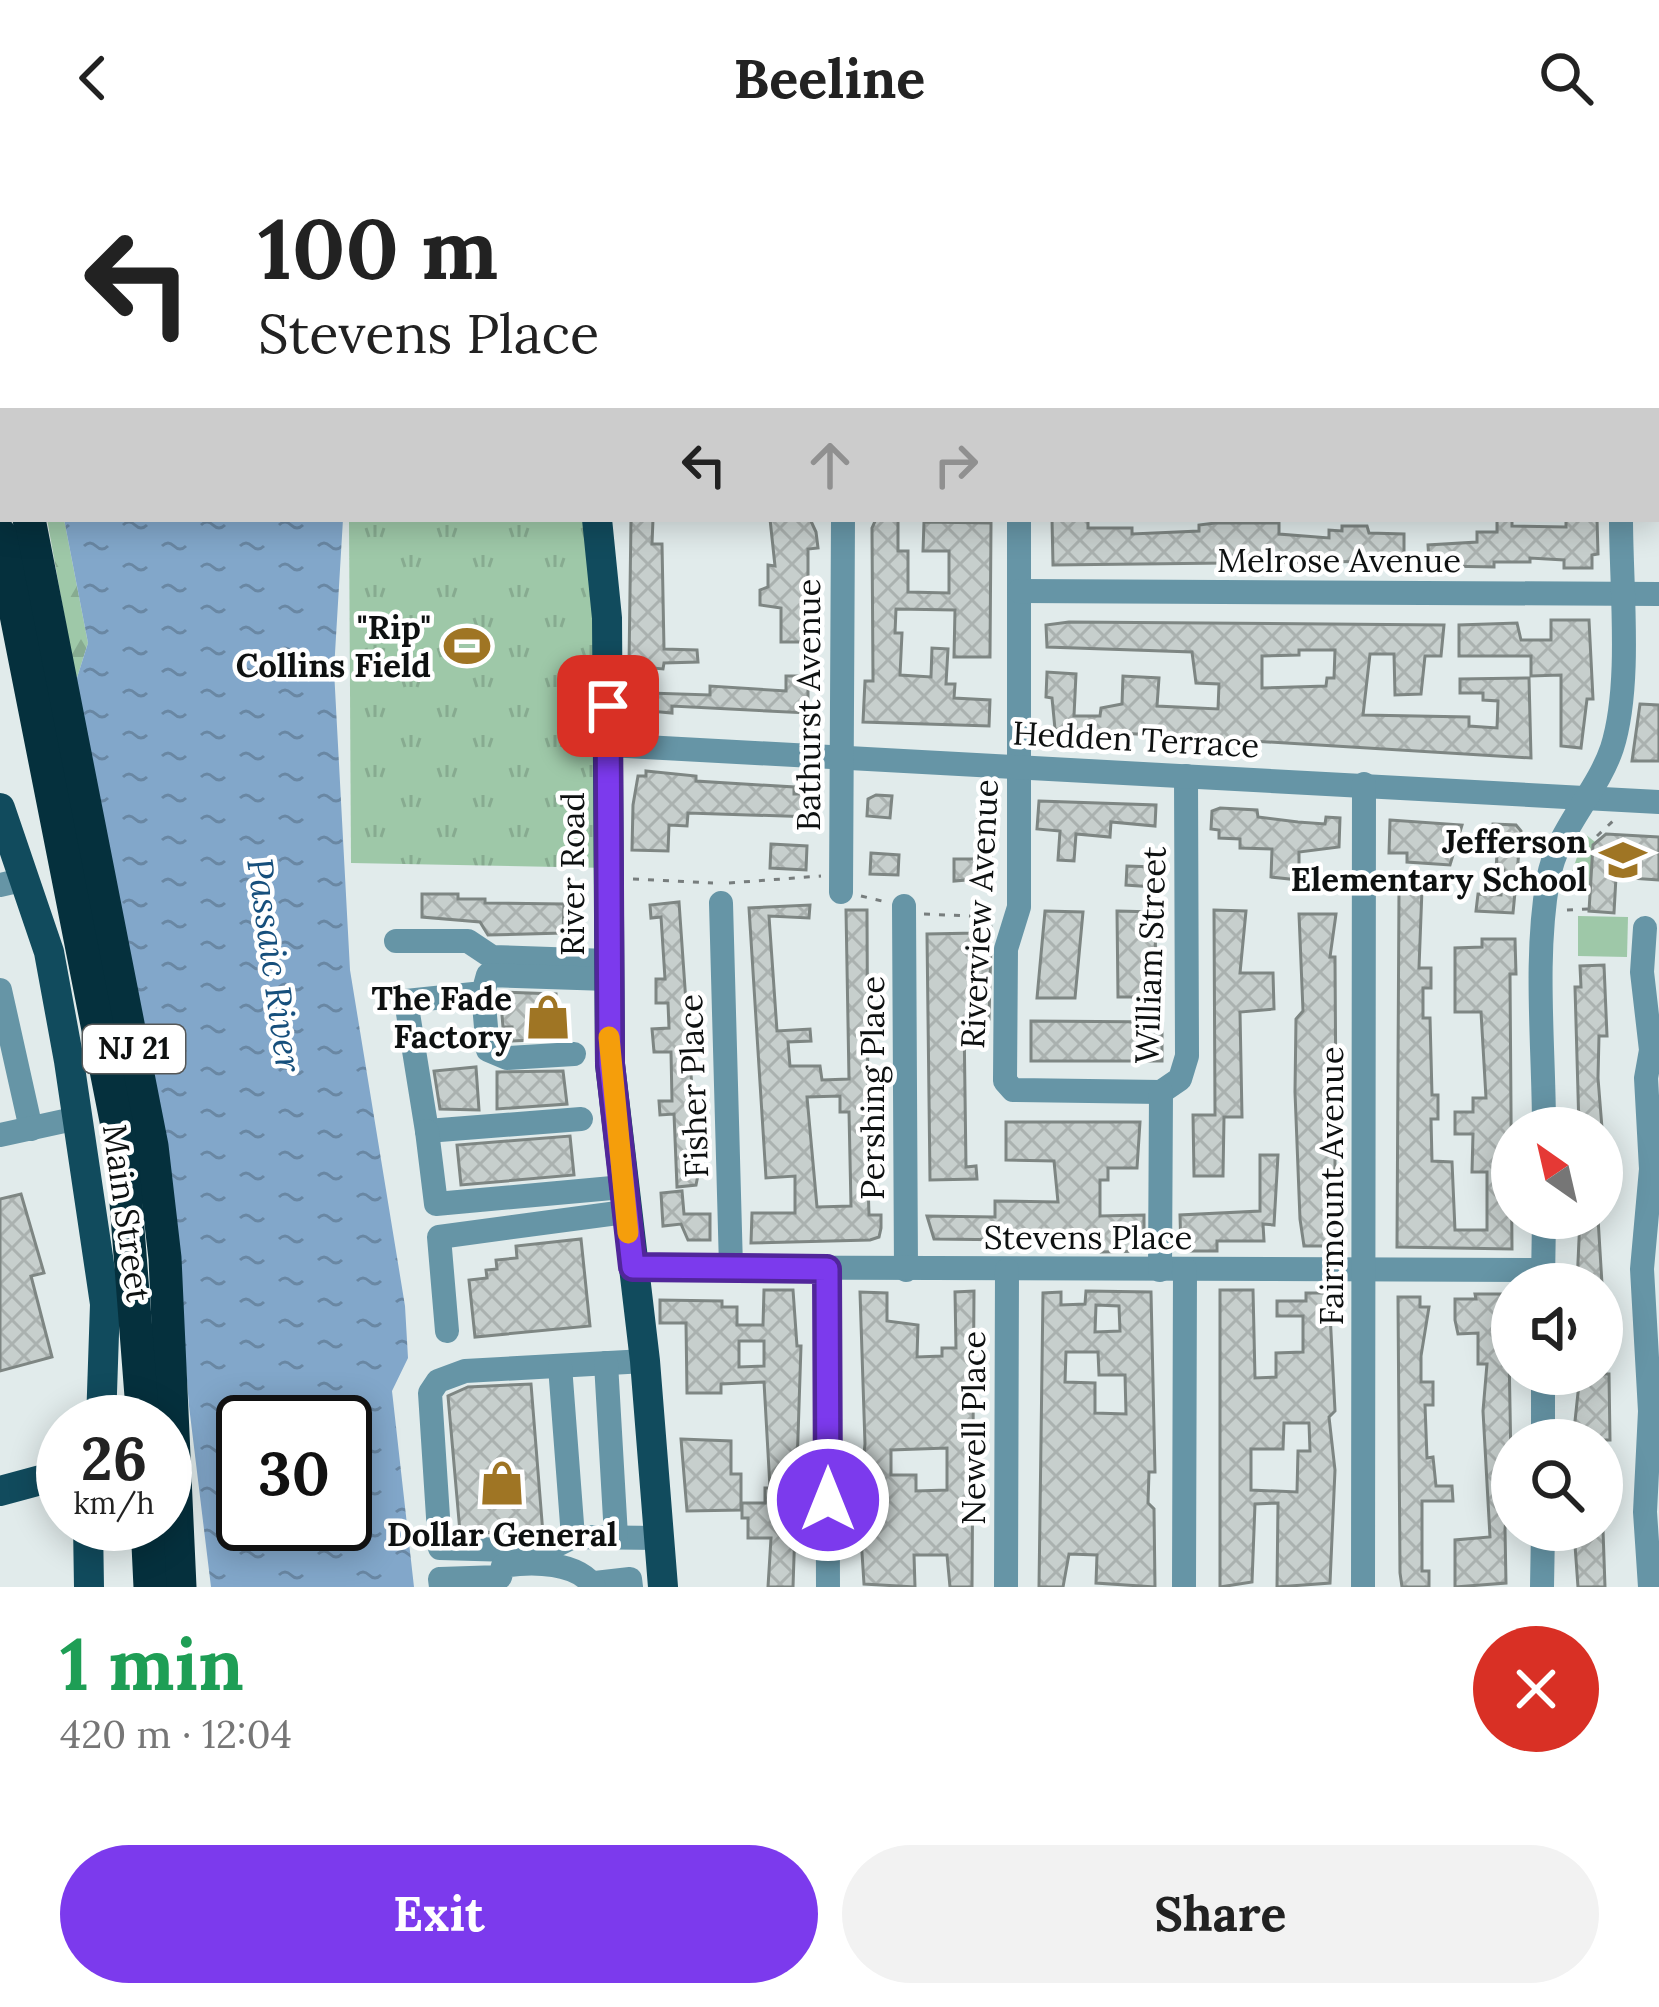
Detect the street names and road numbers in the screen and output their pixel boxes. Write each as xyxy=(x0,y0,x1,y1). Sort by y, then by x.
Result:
street label: Melrose Avenue xyxy=(1217,539,1461,581)
street label: Bathurst Avenue xyxy=(787,579,829,831)
street label: Hedden Terrace xyxy=(1012,712,1260,766)
street label: Riverview Avenue xyxy=(951,778,1007,1050)
street label: River Road xyxy=(551,792,593,956)
street label: William Street xyxy=(1125,845,1175,1064)
street label: Pershing Place xyxy=(851,976,893,1200)
street label: Fisher Place xyxy=(669,993,717,1179)
road number: NJ 21 xyxy=(83,1025,185,1073)
street label: Fairmount Avenue xyxy=(1310,1046,1352,1326)
street label: Main Street xyxy=(94,1122,160,1305)
street label: Stevens Place xyxy=(984,1216,1192,1258)
street label: Newell Place xyxy=(952,1331,994,1525)

